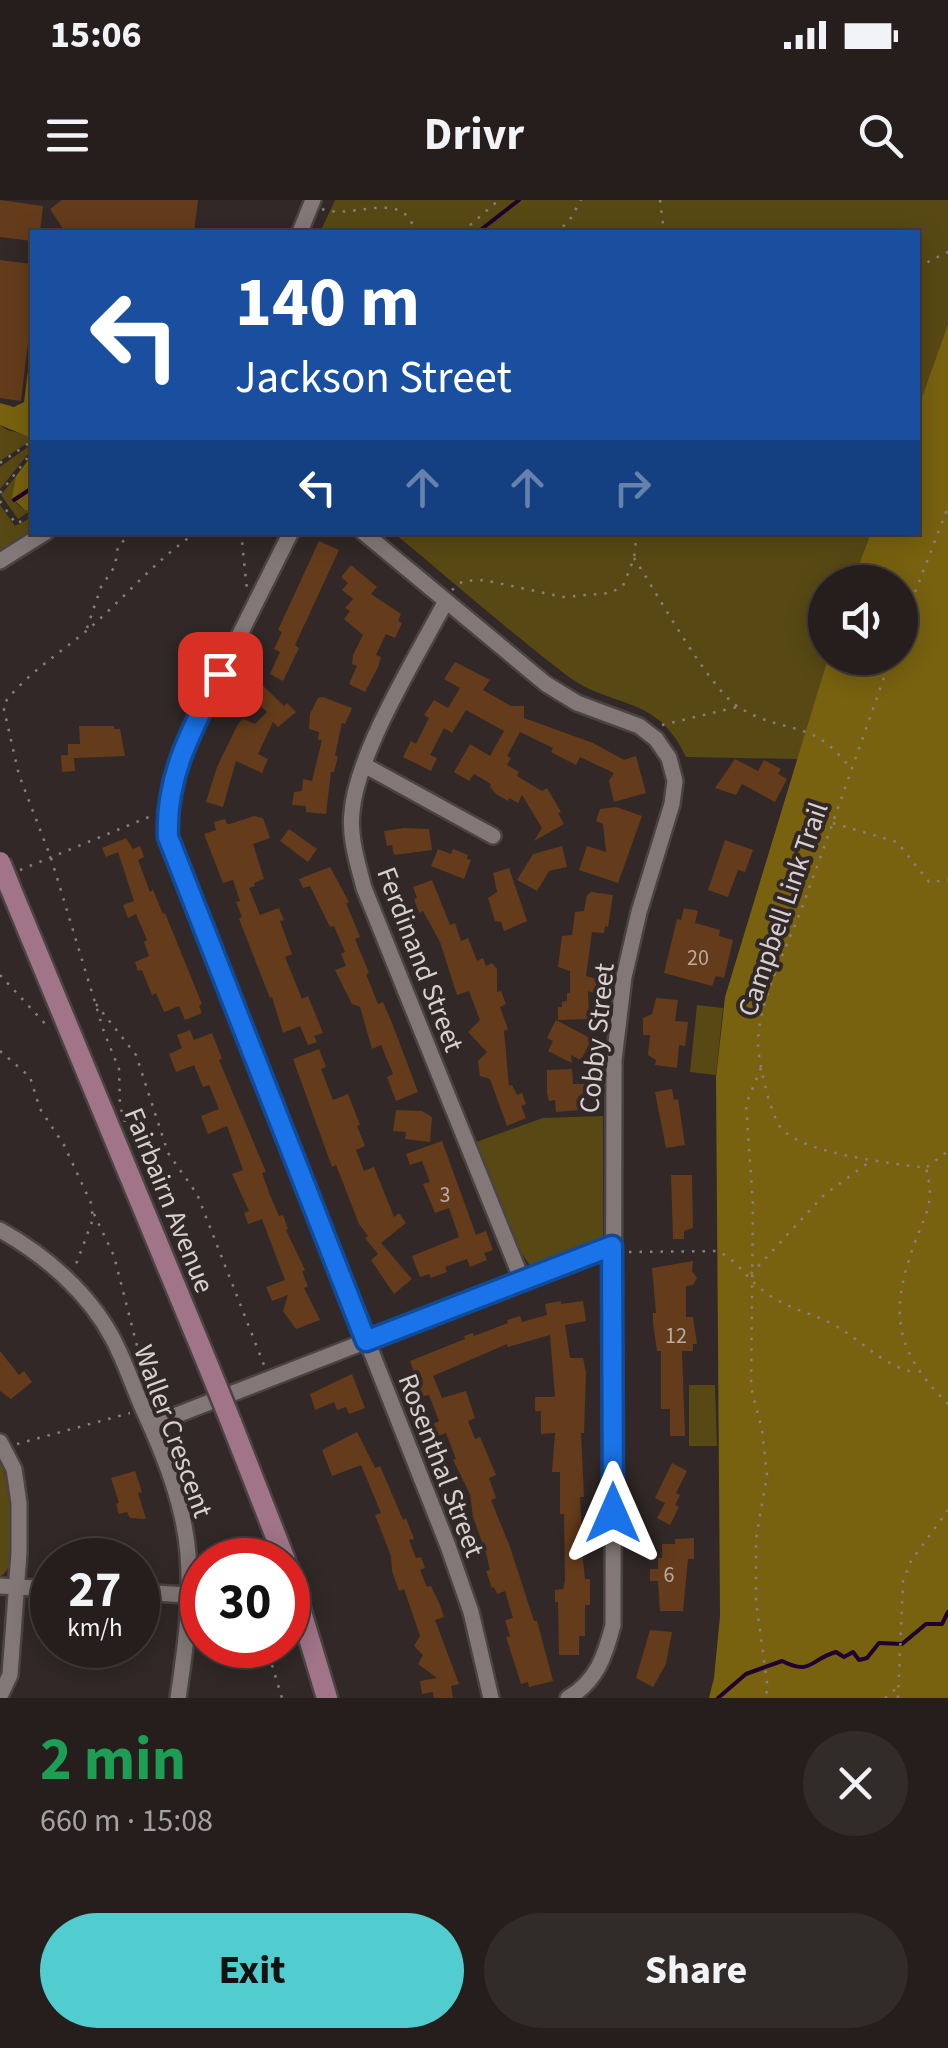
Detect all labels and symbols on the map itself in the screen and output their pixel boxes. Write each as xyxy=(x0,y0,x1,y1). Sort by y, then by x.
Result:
pin xyxy=(178,632,263,717)
street label: Campbell Link Trail xyxy=(728,797,838,1022)
street label: Ferdinand Street xyxy=(366,861,474,1058)
house number: 20 xyxy=(687,942,709,974)
street label: Cobby Street xyxy=(569,960,625,1115)
street label: Fairbairn Avenue xyxy=(114,1102,224,1299)
house number: 3 xyxy=(440,1179,450,1211)
house number: 12 xyxy=(665,1320,687,1352)
street label: Waller Crescent xyxy=(123,1339,223,1524)
street label: Rosenthal Street xyxy=(388,1368,495,1563)
position arrow xyxy=(561,1461,665,1565)
speed limit sign: 30 xyxy=(180,1538,310,1668)
house number: 6 xyxy=(664,1559,675,1591)

